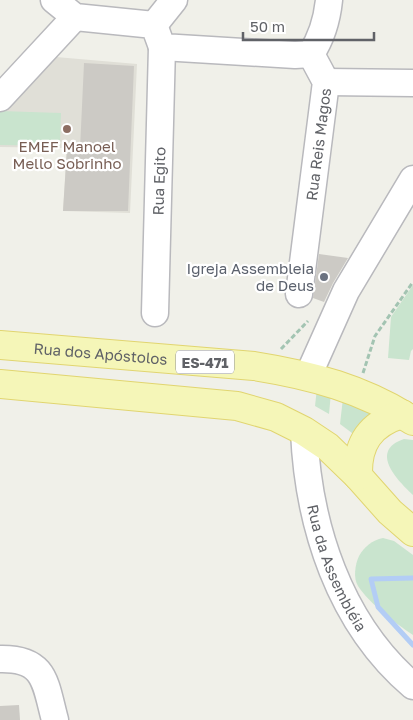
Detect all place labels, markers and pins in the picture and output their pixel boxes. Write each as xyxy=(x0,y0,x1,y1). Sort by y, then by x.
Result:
marker: EMEF Manoel Mello Sobrinho xyxy=(61,123,73,135)
place label: EMEF Manoel Mello Sobrinho xyxy=(13,137,121,172)
place label: Igreja Assembleia de Deus xyxy=(186,259,314,294)
marker: Igreja Assembleia de Deus xyxy=(318,271,330,283)

